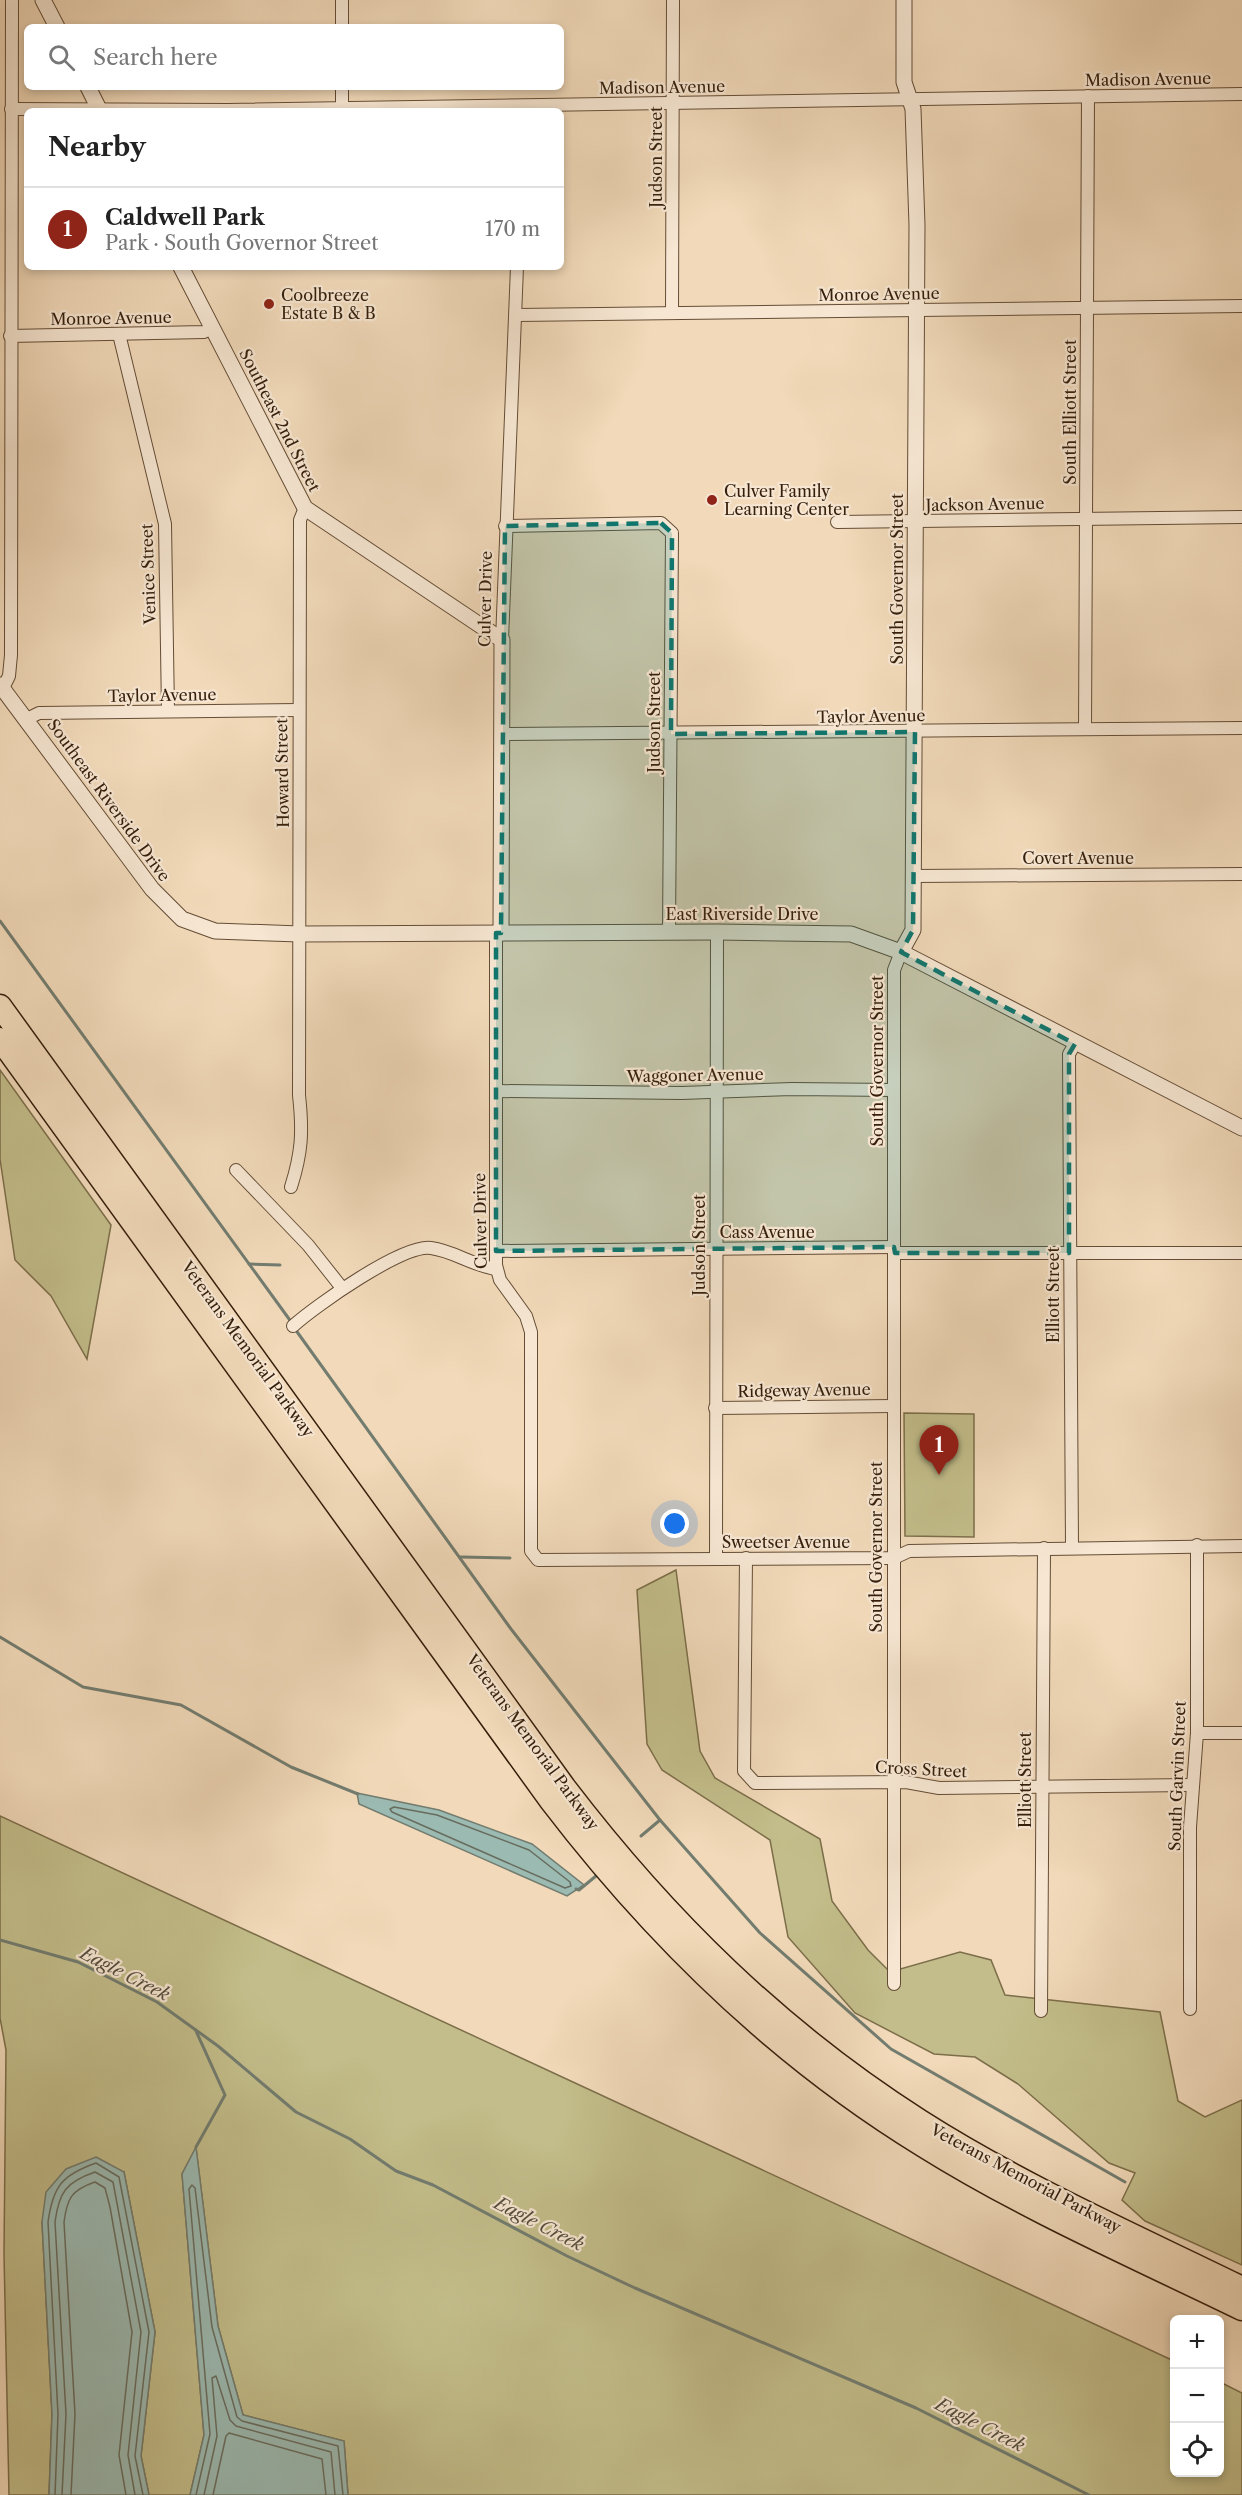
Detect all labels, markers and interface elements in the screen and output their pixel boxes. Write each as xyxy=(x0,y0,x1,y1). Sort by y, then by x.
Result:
search box xyxy=(24,24,564,90)
icon: search xyxy=(45,41,78,74)
text: Search here xyxy=(93,44,218,71)
street label: Madison Avenue xyxy=(1085,68,1211,90)
street label: Madison Avenue xyxy=(599,76,725,98)
street label: Judson Street xyxy=(646,106,666,211)
text: Nearby xyxy=(48,131,146,163)
text: Caldwell Park xyxy=(105,204,265,231)
text: 1 xyxy=(63,217,72,241)
text: 170 m xyxy=(485,217,540,241)
text: Park · South Governor Street xyxy=(105,231,378,255)
street label: Monroe Avenue xyxy=(818,283,940,305)
place label: Coolbreeze Estate B & B xyxy=(281,285,376,323)
marker: Coolbreeze Estate B & B xyxy=(262,297,276,311)
street label: Monroe Avenue xyxy=(50,307,172,329)
street label: South Elliott Street xyxy=(1060,339,1080,485)
street label: Southeast 2nd Street xyxy=(235,345,325,495)
place label: Culver Family Learning Center xyxy=(724,481,849,519)
marker: Culver Family Learning Center xyxy=(705,493,719,507)
street label: South Governor Street xyxy=(887,493,907,665)
street label: Jackson Avenue xyxy=(922,493,1045,515)
street label: Venice Street xyxy=(136,523,160,626)
street label: Culver Drive xyxy=(474,551,496,647)
street label: Judson Street xyxy=(644,671,664,776)
street label: Taylor Avenue xyxy=(107,684,217,706)
street label: Taylor Avenue xyxy=(816,705,926,727)
street label: Southeast Riverside Drive xyxy=(43,715,175,885)
street label: Howard Street xyxy=(271,718,293,828)
street label: Covert Avenue xyxy=(1022,848,1134,868)
street label: East Riverside Drive xyxy=(666,904,819,924)
street label: South Governor Street xyxy=(867,975,887,1147)
street label: Waggoner Avenue xyxy=(625,1064,764,1086)
street label: Culver Drive xyxy=(469,1173,491,1269)
street label: Judson Street xyxy=(689,1194,709,1299)
street label: Cass Avenue xyxy=(719,1222,815,1242)
street label: Elliott Street xyxy=(1043,1247,1063,1343)
street label: Veterans Memorial Parkway xyxy=(177,1256,319,1442)
street label: Ridgeway Avenue xyxy=(737,1379,871,1401)
pin: 1 xyxy=(920,1426,958,1475)
street label: South Governor Street xyxy=(866,1461,886,1633)
your location xyxy=(660,1509,689,1538)
street label: Sweetser Avenue xyxy=(722,1532,850,1552)
street label: Veterans Memorial Parkway xyxy=(462,1649,604,1835)
street label: South Garvin Street xyxy=(1164,1700,1190,1852)
street label: Elliott Street xyxy=(1015,1732,1035,1828)
street label: Cross Street xyxy=(874,1757,968,1781)
water label: Eagle Creek xyxy=(75,1941,174,2006)
street label: Veterans Memorial Parkway xyxy=(927,2119,1126,2237)
water label: Eagle Creek xyxy=(489,2191,588,2256)
map controls xyxy=(1170,2315,1224,2477)
button: + xyxy=(1170,2315,1224,2369)
button: − xyxy=(1170,2369,1224,2423)
water label: Eagle Creek xyxy=(930,2392,1029,2457)
button: locate xyxy=(1170,2423,1224,2477)

